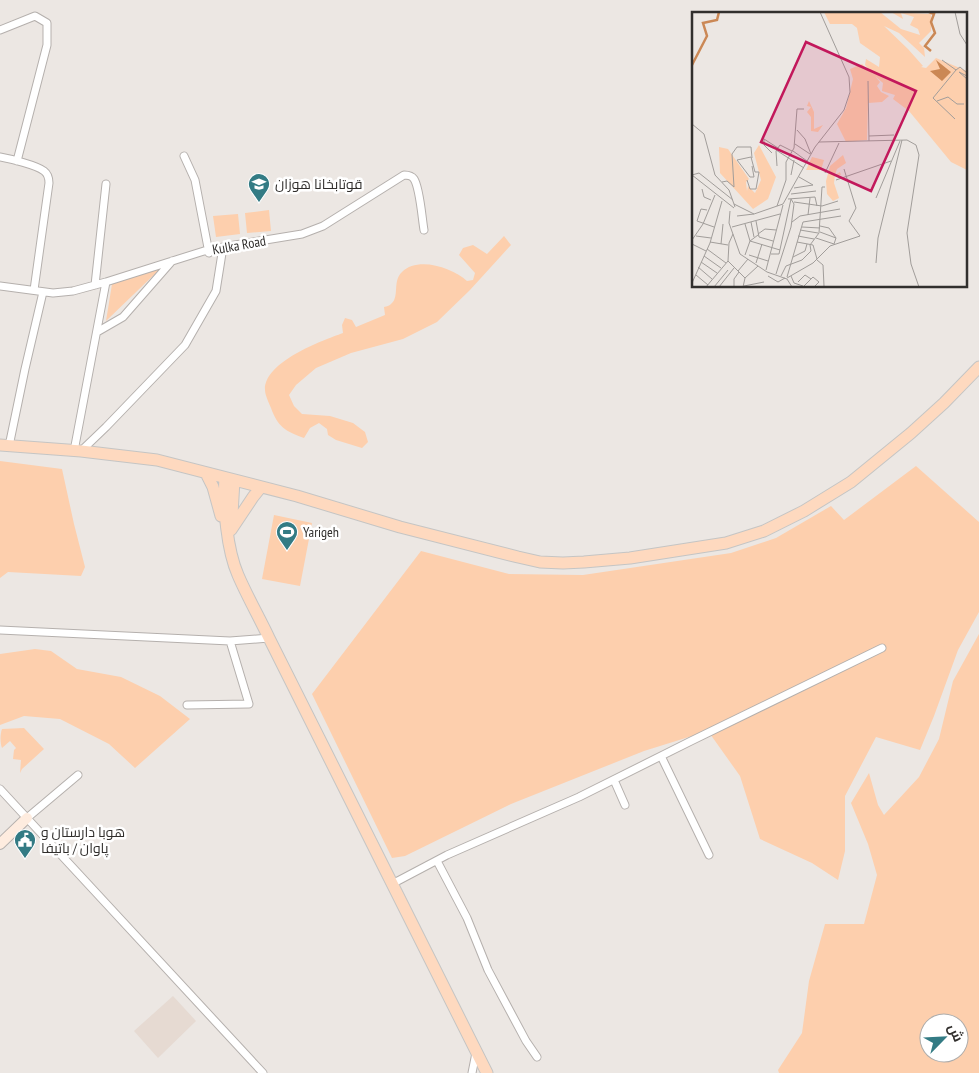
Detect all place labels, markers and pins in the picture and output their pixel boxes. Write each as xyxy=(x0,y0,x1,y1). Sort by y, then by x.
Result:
school or university icon: قوتابخانا هوزان xyxy=(247,172,271,203)
place label: قوتابخانا هوزان xyxy=(275,175,363,193)
sports icon: Yarigeh xyxy=(275,520,299,551)
place label: Yarigeh xyxy=(303,523,339,541)
place label: هوبا دارستان و پاوان / باتيفا xyxy=(41,823,125,858)
public building icon: هوبا دارستان و پاوان / باتيفا xyxy=(13,828,37,859)

